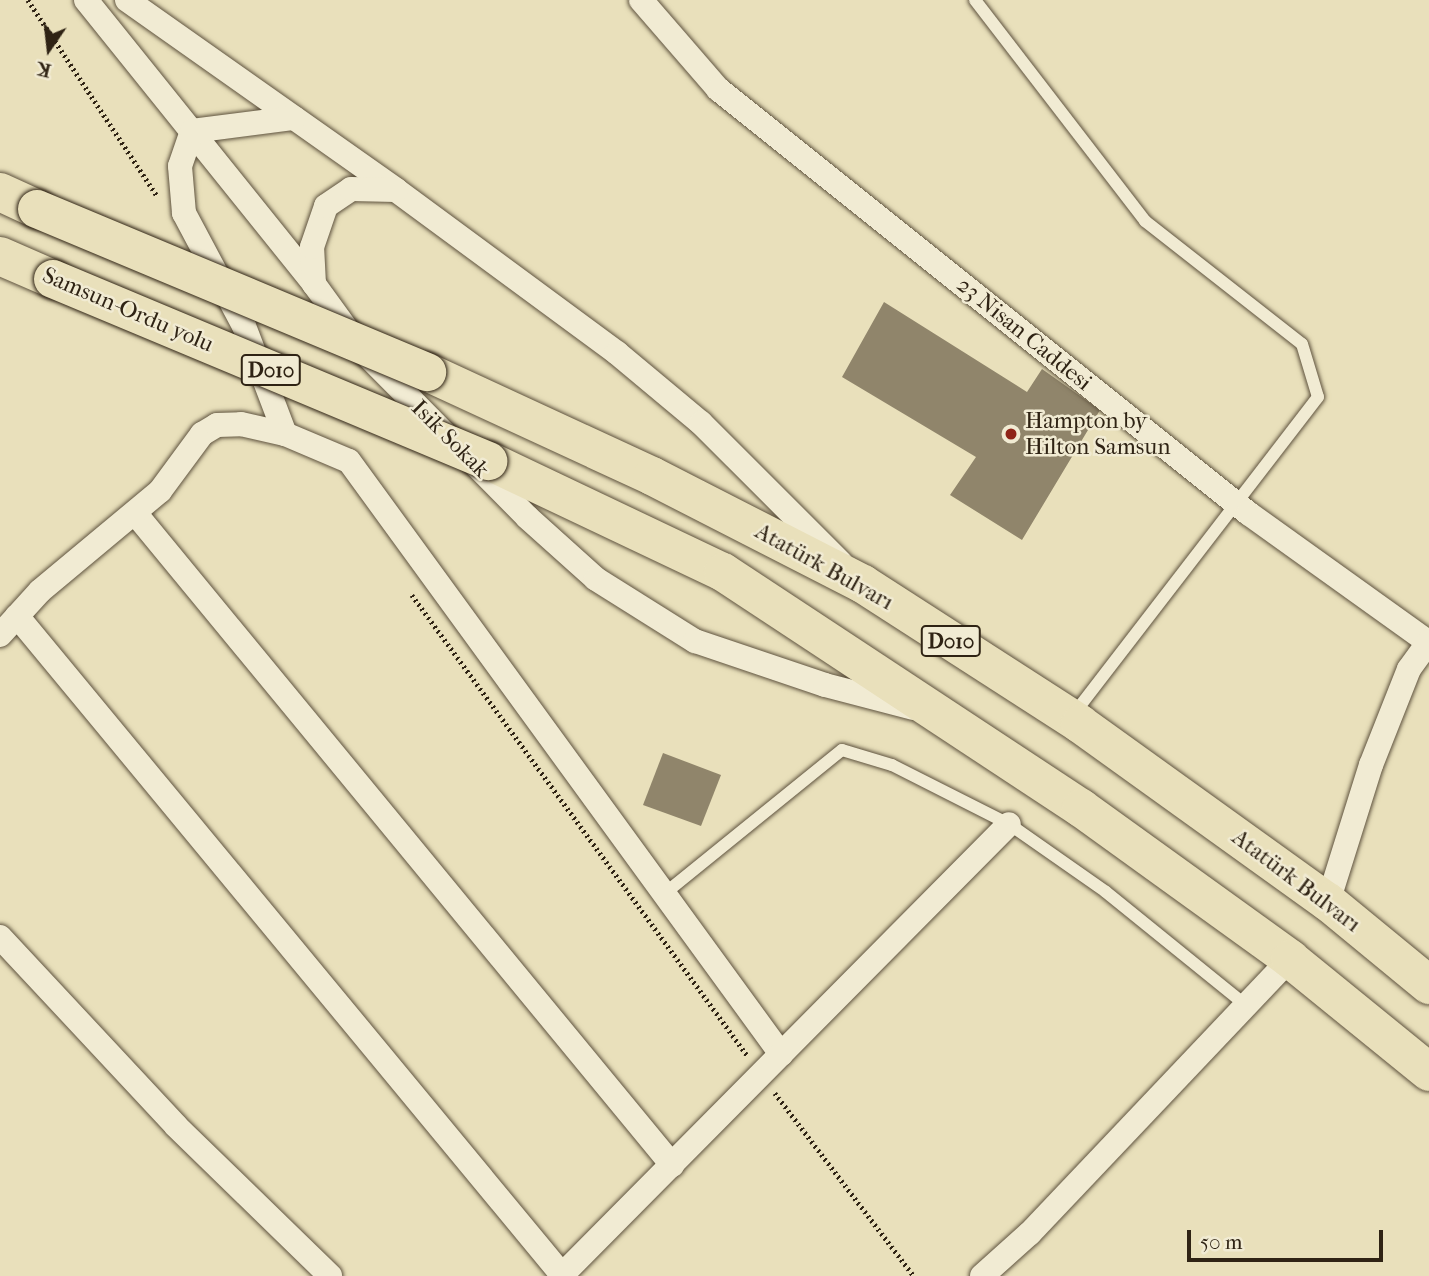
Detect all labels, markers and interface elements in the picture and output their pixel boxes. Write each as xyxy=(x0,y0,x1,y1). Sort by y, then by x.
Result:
north arrow xyxy=(14,14,84,84)
text: K xyxy=(35,57,53,82)
street label: Samsun-Ordu yolu xyxy=(38,262,218,358)
street label: 23 Nisan Caddesi xyxy=(951,271,1097,397)
road number: D010 xyxy=(240,352,302,388)
street label: Isik Sokak xyxy=(405,394,495,484)
place label: Hampton by Hilton Samsun xyxy=(1025,407,1171,461)
marker: Hampton by Hilton Samsun xyxy=(1003,426,1019,442)
street label: Atatürk Bulvarı xyxy=(750,518,898,616)
road number: D010 xyxy=(920,624,982,658)
street label: Atatürk Bulvarı xyxy=(1226,824,1366,938)
scale bar xyxy=(1191,1216,1387,1260)
text: 50 m xyxy=(1200,1230,1243,1254)

